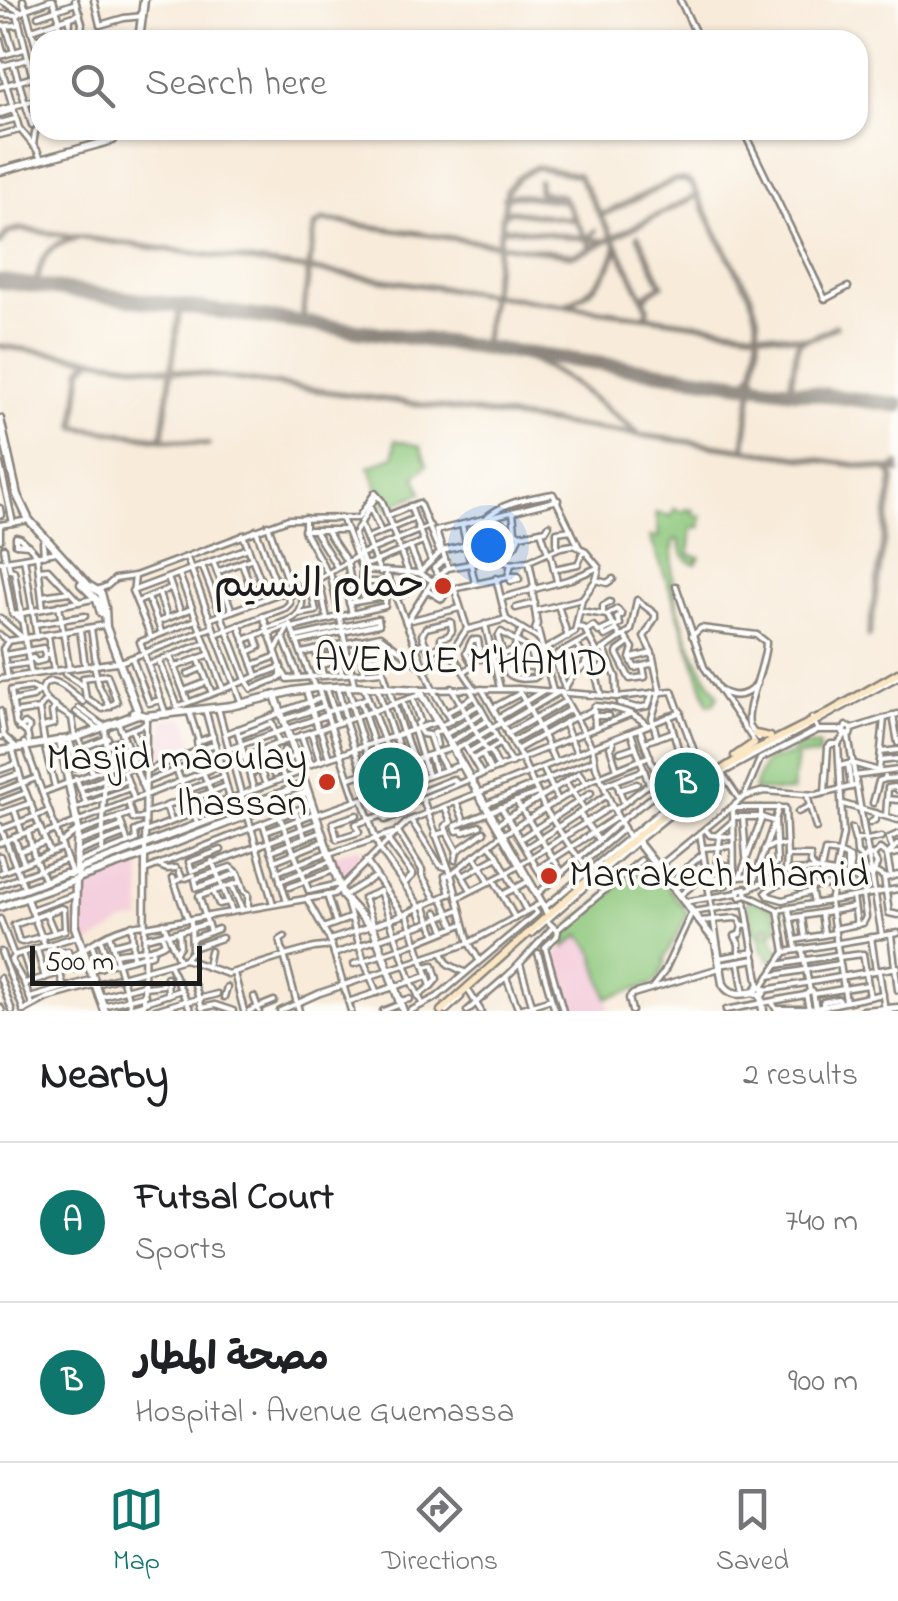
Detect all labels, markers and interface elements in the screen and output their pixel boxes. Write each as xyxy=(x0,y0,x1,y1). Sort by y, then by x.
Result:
search box xyxy=(30,30,868,140)
text: Search here xyxy=(145,57,327,113)
icon: search xyxy=(65,58,120,113)
your location xyxy=(463,520,514,571)
place label: حمام النسيم xyxy=(214,557,423,616)
marker: حمام النسيم xyxy=(432,575,454,597)
street label: AVENUE M'HAMID xyxy=(314,631,608,695)
place label: Masjid maoulay lhassan xyxy=(46,730,307,835)
pin: A xyxy=(358,742,424,818)
pin: B xyxy=(654,748,720,822)
marker: Masjid maoulay lhassan xyxy=(316,771,338,793)
place label: Marrakech Mhamid xyxy=(569,847,869,906)
marker: Marrakech Mhamid xyxy=(538,865,560,887)
scale bar xyxy=(30,941,202,986)
text: 500 m xyxy=(45,943,114,984)
text: Nearby xyxy=(40,1046,168,1107)
text: 2 results xyxy=(743,1053,858,1100)
text: Futsal Court xyxy=(135,1171,334,1227)
text: A xyxy=(63,1199,82,1246)
text: 740 m xyxy=(785,1199,858,1246)
text: Sports xyxy=(135,1227,227,1274)
text: مصحة المطار xyxy=(135,1332,329,1388)
text: B xyxy=(62,1359,83,1406)
text: 900 m xyxy=(788,1359,858,1406)
text: Hospital · Avenue Guemassa xyxy=(135,1390,514,1437)
tab: Map xyxy=(109,1482,164,1583)
tab: Directions xyxy=(382,1482,498,1583)
tab: Saved xyxy=(716,1482,789,1583)

